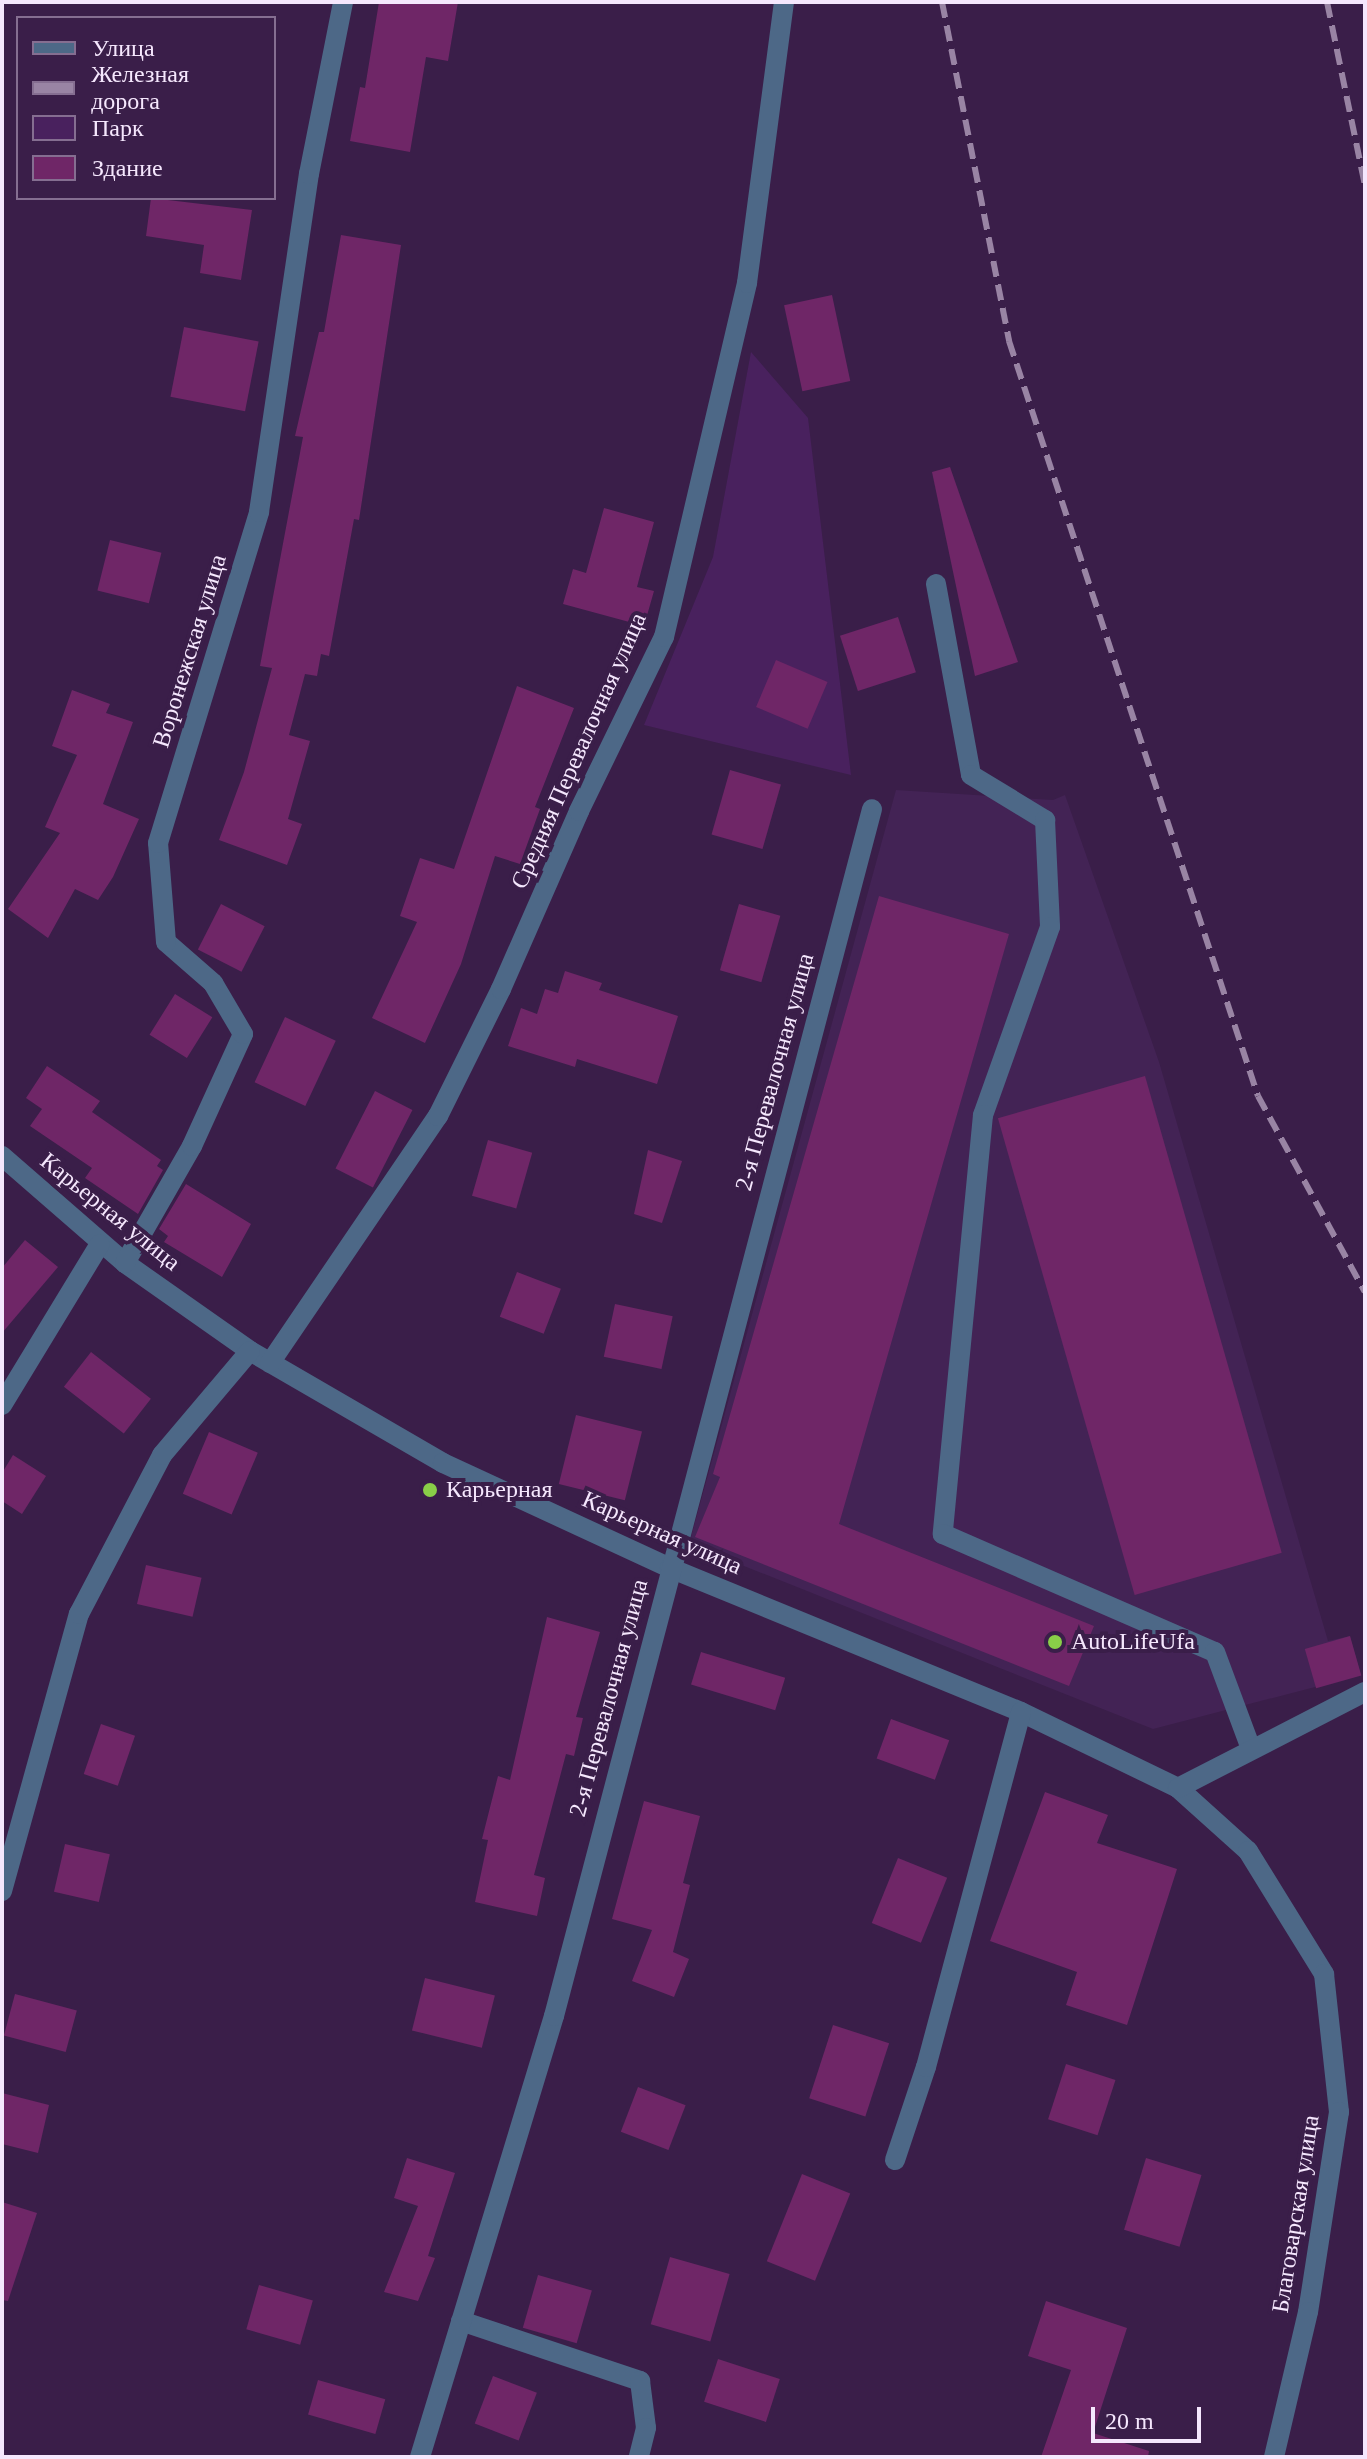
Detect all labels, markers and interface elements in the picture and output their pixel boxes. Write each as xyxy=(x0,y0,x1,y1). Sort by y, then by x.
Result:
legend xyxy=(16,16,276,200)
text: Улица xyxy=(92,35,155,61)
text: Железная дорога xyxy=(91,61,189,114)
text: Парк xyxy=(92,115,144,141)
text: Здание xyxy=(92,155,163,181)
street label: Воронежская улица xyxy=(147,551,233,751)
street label: Средняя Перевалочная улица xyxy=(505,608,653,894)
street label: 2-я Перевалочная улица xyxy=(729,950,821,1194)
street label: Карьерная улица xyxy=(34,1147,186,1277)
place label: Карьерная xyxy=(446,1476,552,1504)
marker: Карьерная xyxy=(421,1481,439,1499)
street label: Карьерная улица xyxy=(578,1485,746,1581)
street label: 2-я Перевалочная улица xyxy=(563,1576,655,1820)
place label: AutoLifeUfa xyxy=(1071,1628,1195,1656)
marker: AutoLifeUfa xyxy=(1046,1633,1064,1651)
street label: Благоварская улица xyxy=(1266,2113,1326,2315)
scale bar xyxy=(1095,2391,1205,2441)
text: 20 m xyxy=(1105,2408,1154,2434)

